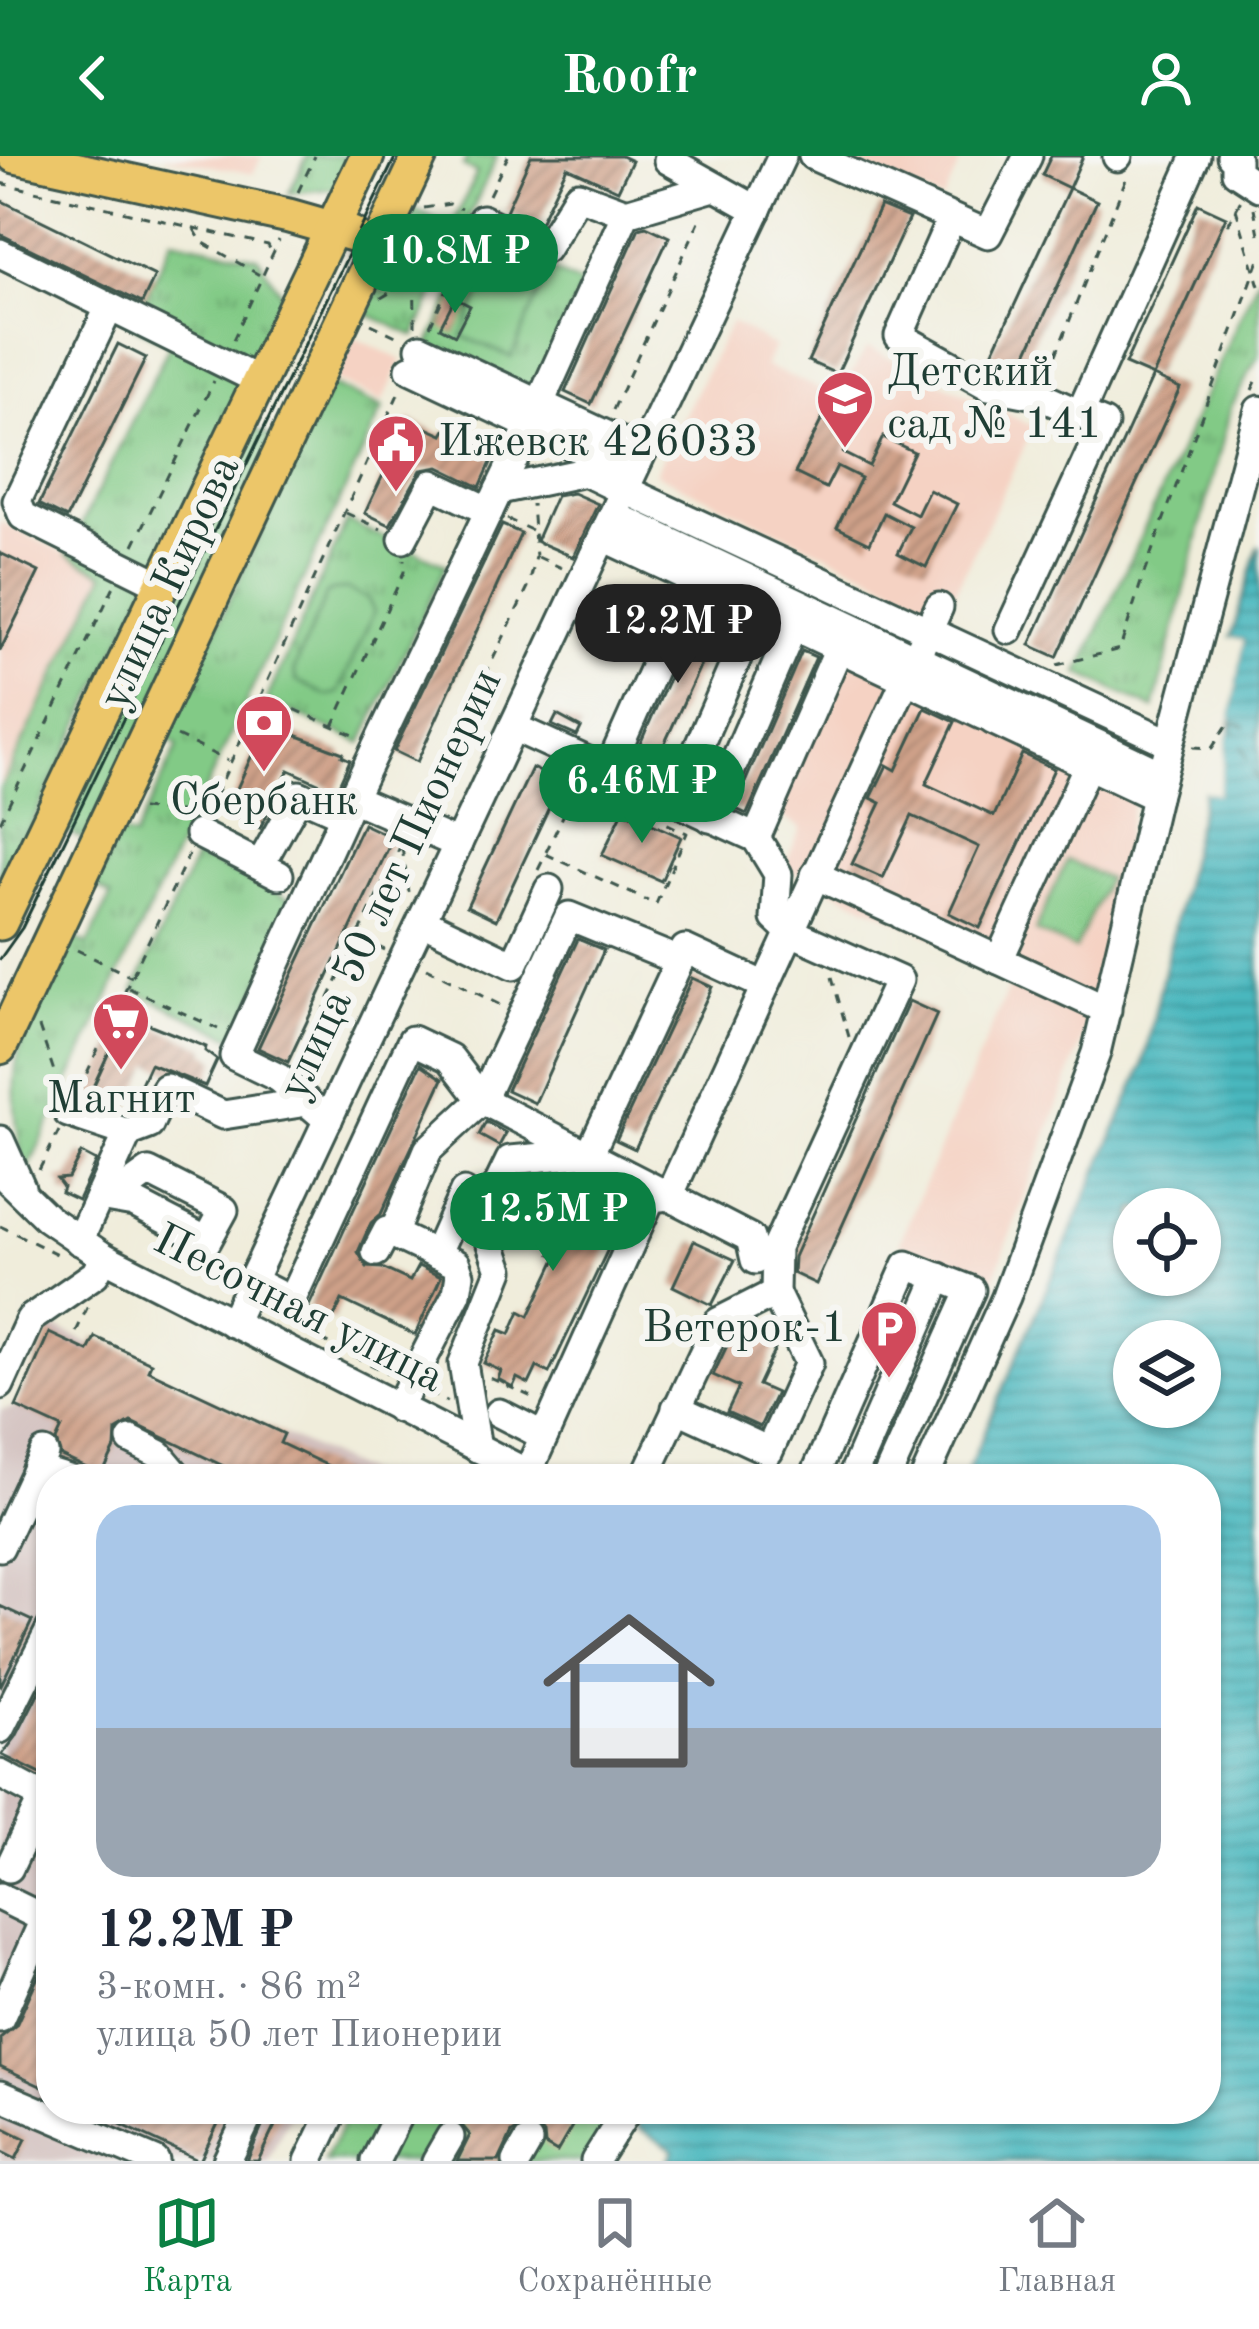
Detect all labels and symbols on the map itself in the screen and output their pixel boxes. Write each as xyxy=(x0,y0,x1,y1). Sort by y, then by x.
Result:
pin: 10.8M ₽ xyxy=(344,214,566,316)
place label: Детский сад № 141 xyxy=(887,351,1102,448)
school or university icon: Детский сад № 141 xyxy=(814,368,876,450)
public building icon: Ижевск 426033 xyxy=(365,412,427,494)
place label: Ижевск 426033 xyxy=(438,421,759,466)
street label: улица Кирова xyxy=(93,449,249,717)
pin: 12.2M ₽ xyxy=(567,584,789,686)
street label: улица 50 лет Пионерии xyxy=(273,663,511,1107)
bank icon: Сбербанк xyxy=(233,692,295,774)
pin: 6.46M ₽ xyxy=(531,744,753,846)
place label: Сбербанк xyxy=(170,780,358,825)
supermarket icon: Магнит xyxy=(90,990,152,1072)
place label: Магнит xyxy=(46,1078,196,1123)
pin: 12.5M ₽ xyxy=(442,1172,664,1274)
street label: Песочная улица xyxy=(146,1218,450,1402)
parking icon: Ветерок-1 xyxy=(858,1298,920,1380)
place label: Ветерок-1 xyxy=(642,1307,847,1352)

